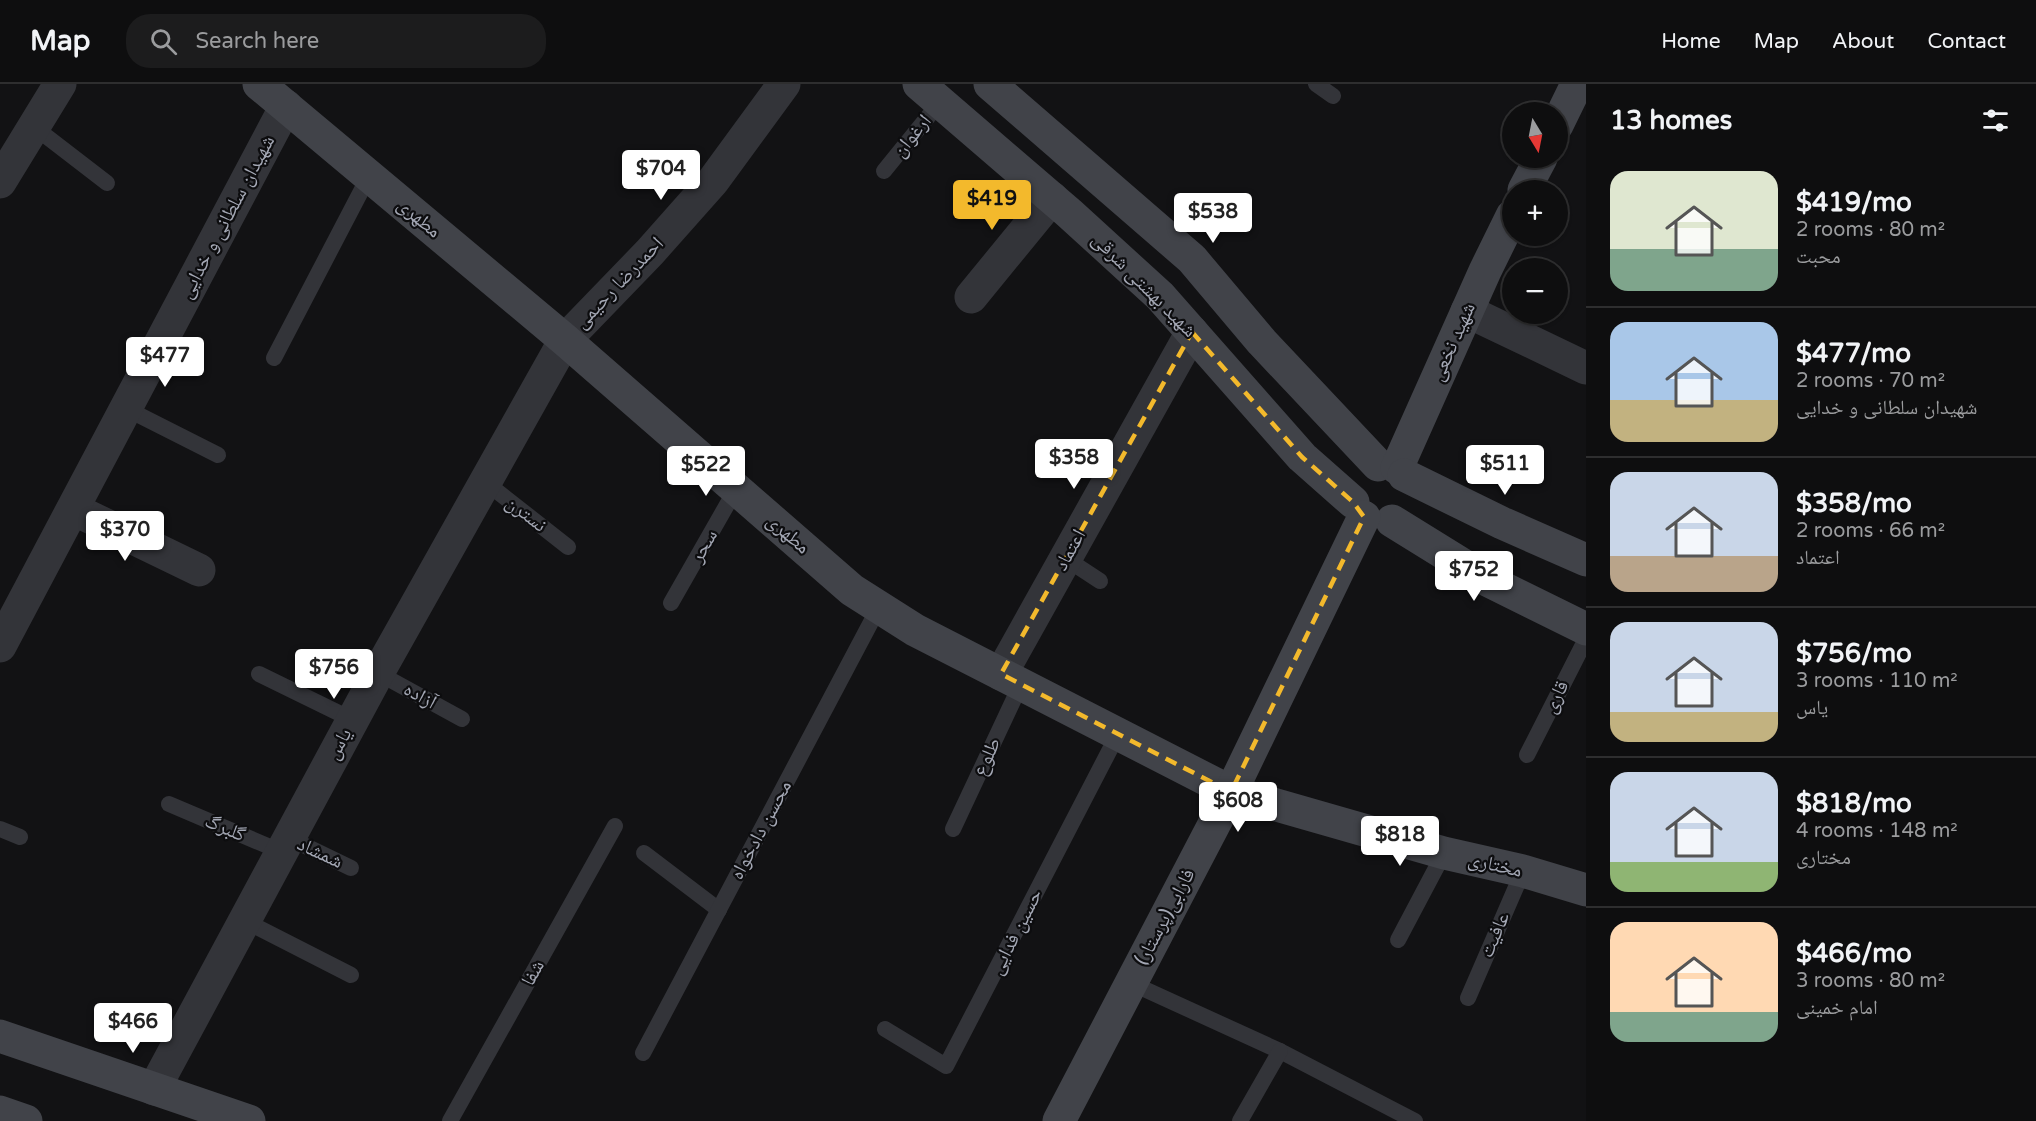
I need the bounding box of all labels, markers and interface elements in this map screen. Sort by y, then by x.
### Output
search box [126,14,546,68]
text: Map [30,24,90,58]
icon: search [147,25,180,58]
text: Search here [195,28,319,54]
text: Home [1661,29,1721,54]
text: Map [1754,29,1799,54]
text: About [1832,29,1894,54]
text: Contact [1927,29,2006,54]
north arrow [1502,102,1568,168]
map controls [1502,102,1568,324]
icon: filters [1979,104,2012,137]
text: 13 homes [1610,105,1732,136]
street label: ارغوان [887,110,937,162]
street label: شهیدان سلطانی و خدایی [174,131,280,303]
pin: $704 [625,150,697,201]
text: $704 [636,157,686,181]
pin: $419 [956,180,1028,231]
button: + [1502,180,1568,246]
text: $419 [967,187,1017,211]
text: $419/mo [1796,187,1912,218]
street label: مطهری [392,193,446,243]
pin: $538 [1177,193,1249,244]
icon: home [1658,195,1730,267]
text: $538 [1188,200,1238,224]
text: 2 rooms · 80 m² [1796,218,1945,242]
street label: شهید بهشتی شرقی [1087,228,1201,342]
street label: احمدرضا رحیمی [569,232,669,334]
text: محبت [1796,245,1841,269]
button: − [1502,258,1568,324]
street label: شهید نخعی [1425,299,1481,385]
pin: $477 [129,337,201,388]
text: $477/mo [1796,338,1911,369]
text: $477 [140,344,190,368]
icon: home [1658,346,1730,418]
text: 2 rooms · 70 m² [1796,369,1945,393]
text: شهیدان سلطانی و خدایی [1796,396,1977,420]
pin: $358 [1038,439,1110,490]
pin: $511 [1469,445,1541,496]
pin: $522 [670,446,742,497]
text: $358 [1049,446,1099,470]
text: $511 [1480,452,1530,476]
text: $522 [681,453,731,477]
text: $358/mo [1796,488,1912,519]
street label: نسترن [501,490,551,538]
icon: home [1658,496,1730,568]
street label: مطهری [761,509,815,559]
pin: $370 [89,511,161,562]
text: $370 [100,518,150,542]
text: 2 rooms · 66 m² [1796,519,1945,543]
street label: سحر [684,525,723,568]
street label: اعتماد [1049,525,1091,575]
text: اعتماد [1796,546,1840,570]
pin: $752 [1438,551,1510,602]
text: $752 [1449,558,1499,582]
text: $756/mo [1796,638,1912,669]
icon: home [1658,646,1730,718]
pin: $756 [298,649,370,700]
text: $756 [309,656,359,680]
text: 3 rooms · 110 m² [1796,669,1958,693]
street label: آزاده [399,677,441,715]
street label: قاری [1538,677,1574,717]
text: یاس [1796,696,1828,720]
street label: یاس [321,724,357,764]
street label: طلوع [968,734,1006,780]
street label: محسن دادخواه [725,776,797,884]
pin: $608 [1202,782,1274,833]
text: $818/mo [1796,788,1912,819]
text: $608 [1213,789,1263,813]
icon: home [1658,796,1730,868]
street label: گلبرگ [201,809,249,847]
pin: $818 [1364,816,1436,867]
text: 4 rooms · 148 m² [1796,819,1958,843]
text: $818 [1375,823,1425,847]
street label: شمشاد [293,832,347,874]
text: مختاری [1796,846,1851,870]
street label: مختاری [1466,847,1524,883]
street label: (پرستار)فارابی [1130,865,1200,969]
street label: حسین فدایی [984,885,1048,979]
street label: عافیت [1475,909,1515,961]
text: $466/mo [1796,938,1912,969]
icon: home [1658,946,1730,1018]
street label: شفا [516,956,550,990]
text: 3 rooms · 80 m² [1796,969,1945,993]
text: امام خمینی [1796,996,1878,1020]
pin: $466 [97,1003,169,1054]
text: $466 [108,1010,158,1034]

